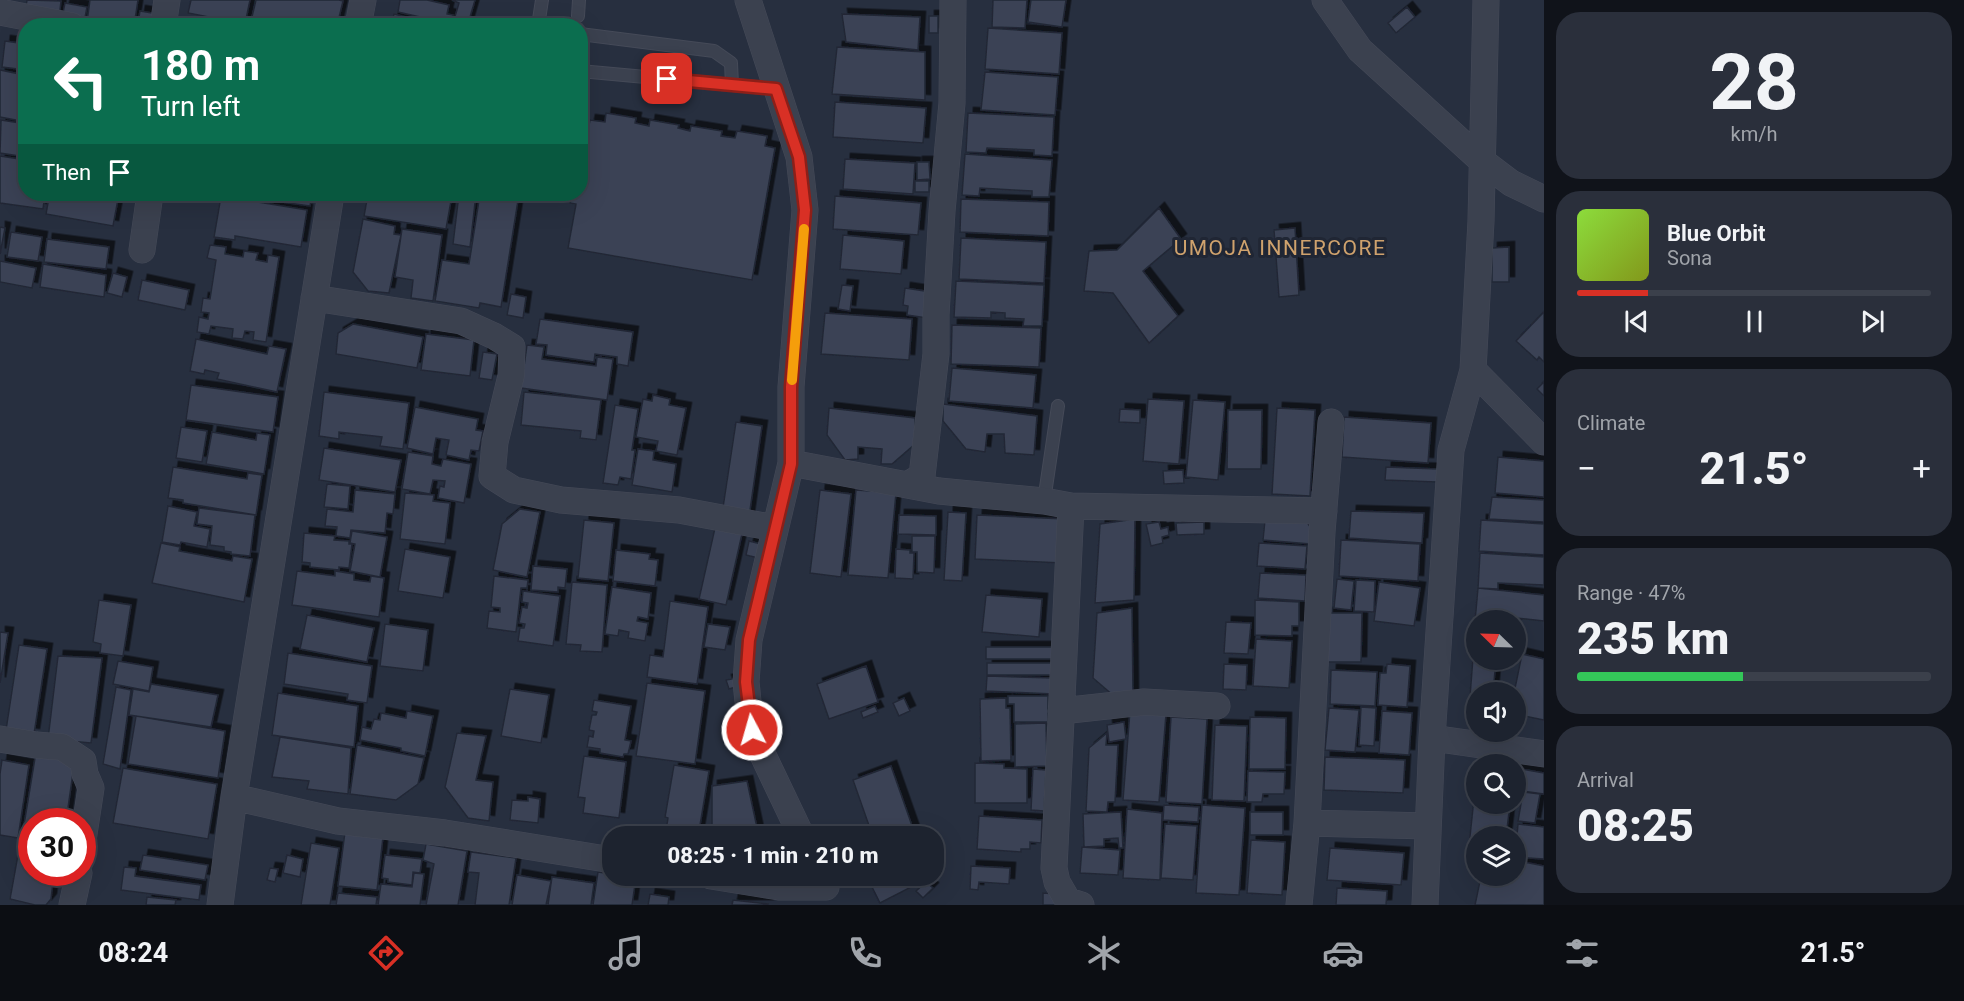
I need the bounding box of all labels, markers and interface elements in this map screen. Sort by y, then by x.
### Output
text: 28 [1709,37,1799,128]
text: 180 m [141,41,260,90]
icon: left [42,42,120,120]
pin [641,53,692,104]
icon: arrive [650,62,683,95]
text: Turn left [141,91,241,123]
text: km/h [1731,122,1777,146]
icon: arrive [103,156,136,189]
text: Then [42,160,91,185]
text: Blue Orbit [1667,221,1765,246]
district label: UMOJA INNERCORE [1174,236,1386,260]
text: Sona [1667,246,1712,270]
icon: previous [1620,305,1653,338]
icon: pause [1738,305,1771,338]
icon: next [1856,305,1889,338]
text: Climate [1577,411,1645,435]
text: 21.5° [1700,442,1809,495]
text: − [1577,449,1596,488]
text: + [1912,449,1931,488]
text: Range · 47% [1577,581,1685,605]
north arrow [1466,610,1526,670]
map controls [1466,610,1526,886]
text: 235 km [1577,612,1729,665]
button: sound [1466,682,1526,742]
position arrow [720,698,784,762]
button: search [1466,754,1526,814]
text: Arrival [1577,768,1634,792]
text: 08:25 [1577,799,1694,852]
speed limit sign: 30 [18,808,96,886]
button: layers [1466,826,1526,886]
text: 08:25 · 1 min · 210 m [668,843,878,868]
icon: directions [365,932,407,974]
icon: music [605,932,647,974]
icon: phone [844,932,886,974]
icon: climate [1083,932,1125,974]
icon: car [1322,932,1364,974]
icon: filters [1561,932,1603,974]
text: 08:24 [99,937,168,969]
text: 21.5° [1800,937,1865,969]

